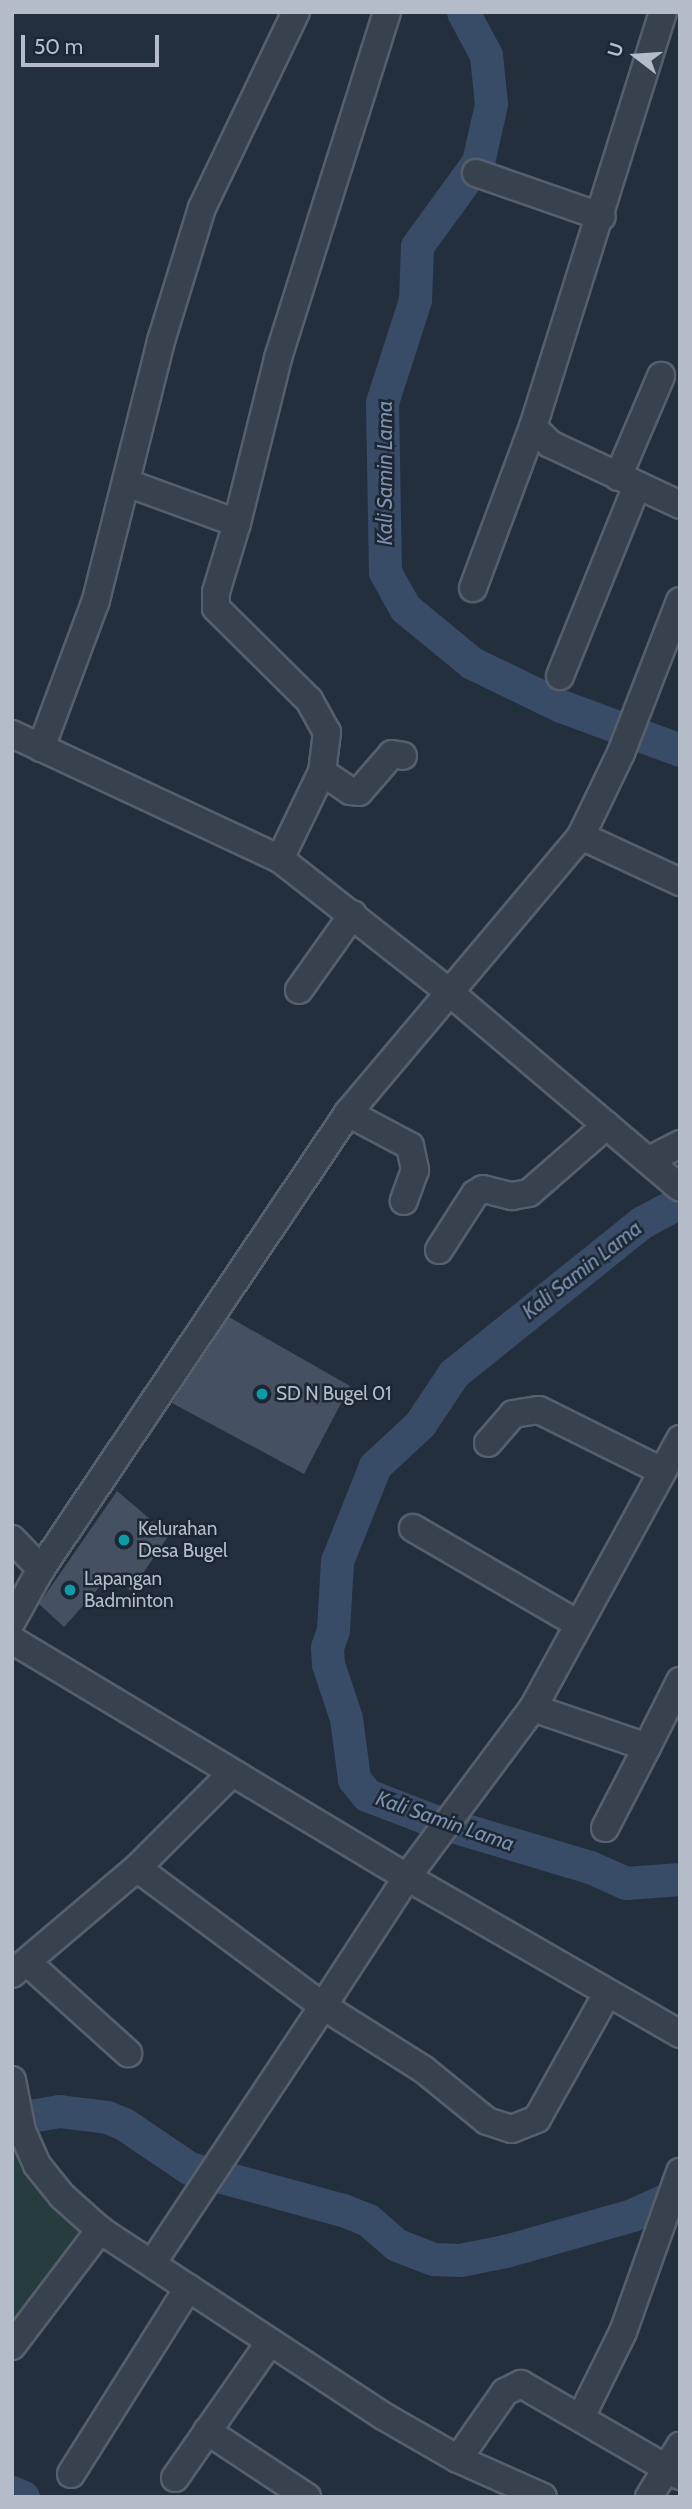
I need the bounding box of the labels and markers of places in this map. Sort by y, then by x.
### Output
place label: SD N Bugel 01 [276,1383,391,1405]
marker: SD N Bugel 01 [254,1386,270,1402]
place label: Kelurahan Desa Bugel [138,1518,228,1562]
marker: Kelurahan Desa Bugel [116,1532,132,1548]
place label: Lapangan Badminton [84,1568,174,1612]
marker: Lapangan Badminton [62,1582,78,1598]

